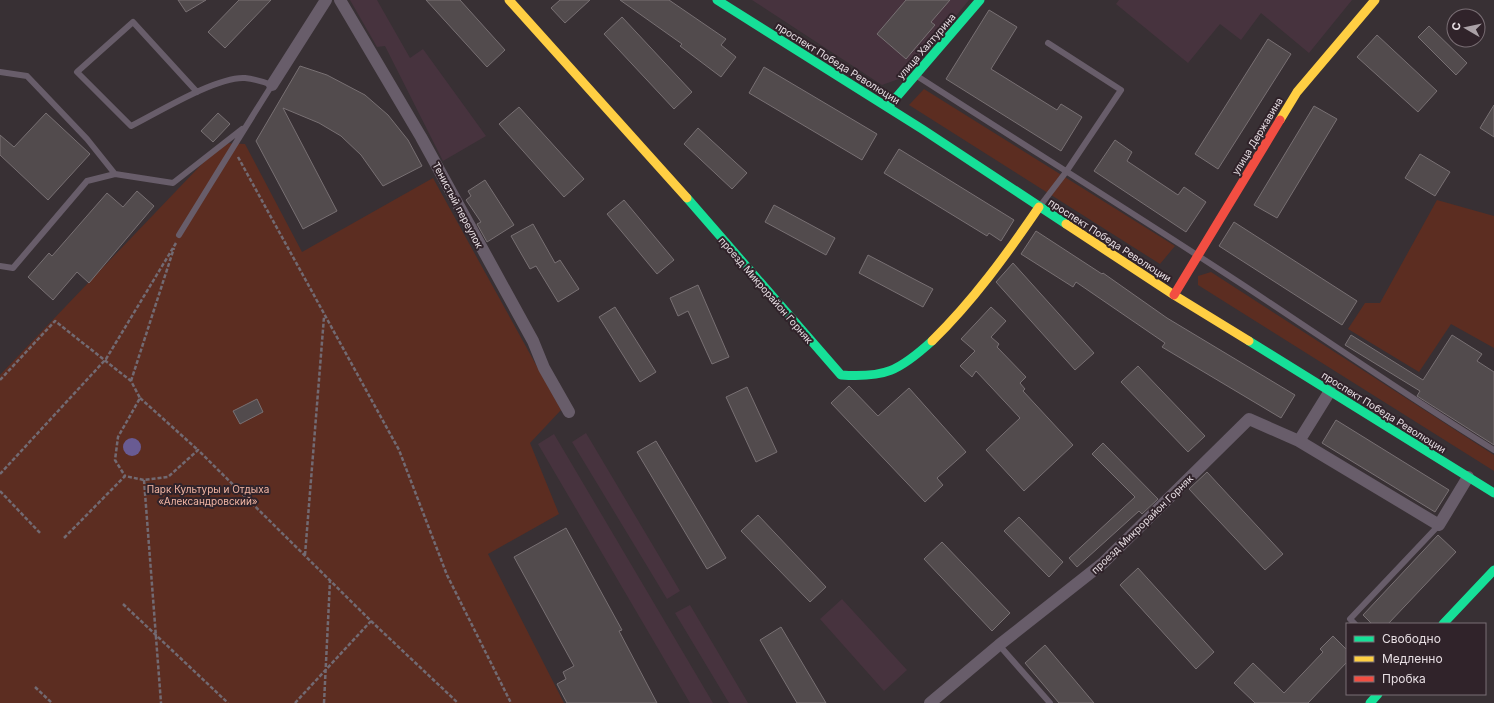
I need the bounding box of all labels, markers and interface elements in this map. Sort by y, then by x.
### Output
north arrow [1446,8,1486,48]
street label: улица Халтурина [894,11,958,81]
street label: проспект Победа Революции [774,20,902,106]
text: С [1449,21,1464,32]
street label: улица Державина [1229,95,1285,177]
street label: Тенистый переулок [430,160,486,251]
street label: проспект Победа Революции [1046,196,1174,284]
street label: проезд Микрорайон Горняк [717,234,816,346]
street label: проспект Победа Революции [1320,369,1448,455]
street label: проезд Микрорайон Горняк [1089,472,1196,576]
park label: Парк Культуры и Отдыха «Александровский» [147,483,269,507]
legend [1346,623,1486,695]
text: Свободно [1382,631,1441,646]
text: Медленно [1382,651,1443,666]
text: Пробка [1382,671,1426,686]

